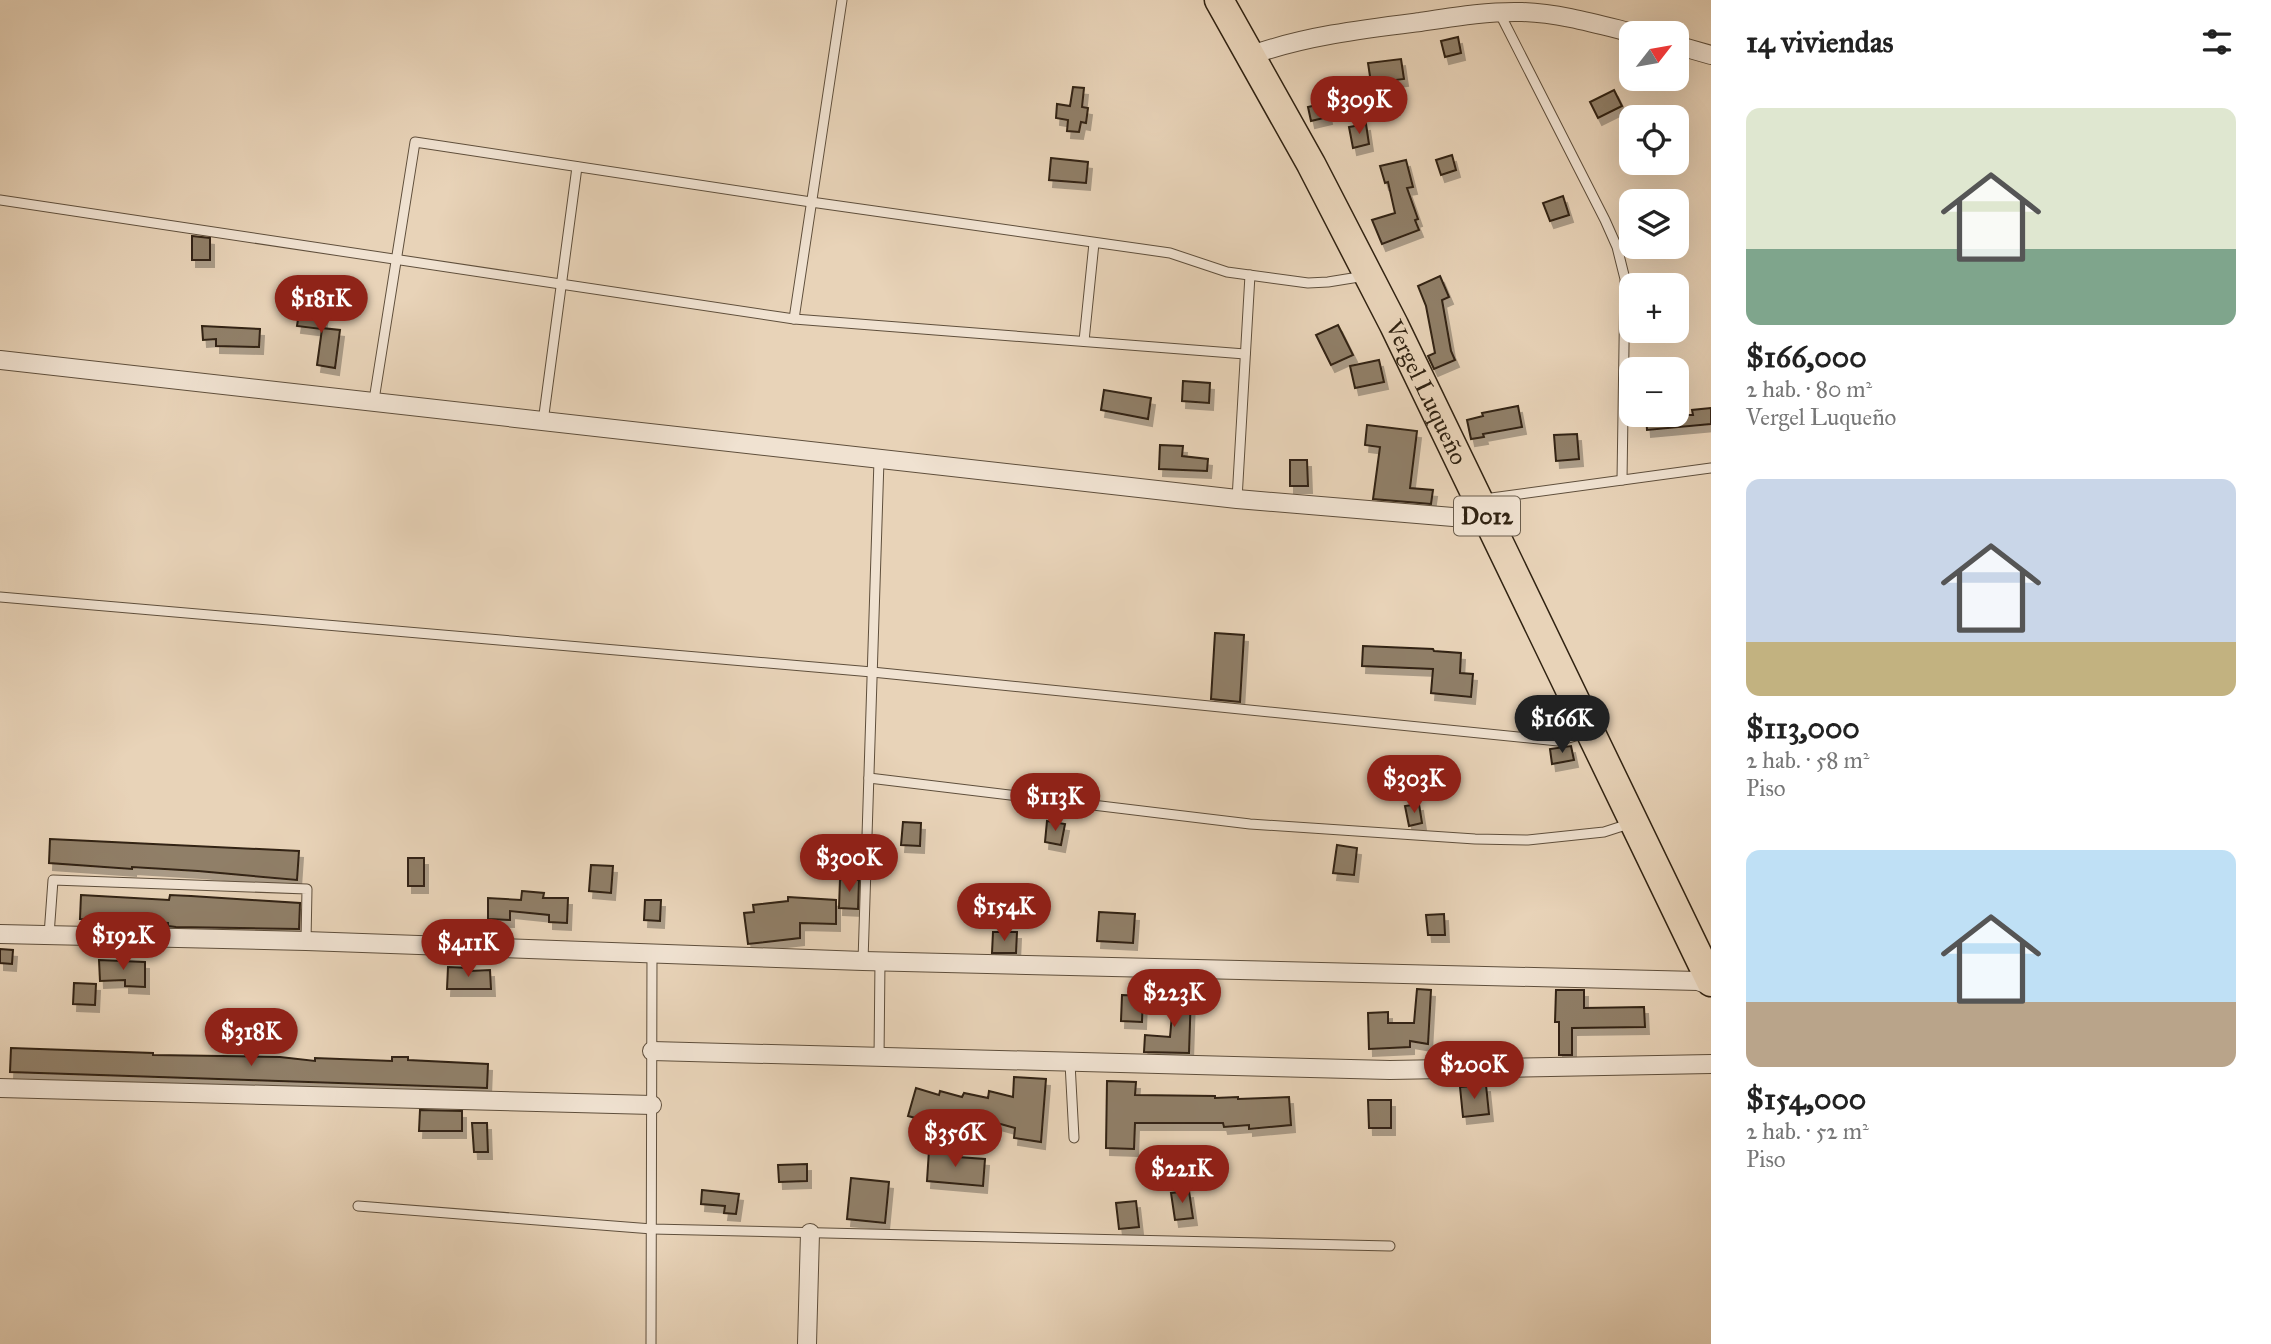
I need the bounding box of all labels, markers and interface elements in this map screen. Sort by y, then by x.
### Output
north arrow [1619,21,1689,91]
map controls [1619,21,1689,427]
icon: filters [2198,23,2236,61]
text: 14 viviendas [1746,24,1894,60]
pin: $309K [1310,76,1408,136]
text: $309K [1326,85,1392,113]
button: locate [1619,105,1689,175]
icon: home [1928,154,2054,280]
button: layers [1619,189,1689,259]
button: + [1619,273,1689,343]
pin: $181K [272,276,370,335]
text: $181K [291,284,351,312]
street label: Vergel Luqueño [1378,314,1474,470]
text: $166,000 [1746,339,1867,375]
button: − [1619,357,1689,427]
text: 2 hab. · 80 m² [1746,375,1872,403]
text: Vergel Luqueño [1746,403,1896,431]
road number: D012 [1454,496,1520,536]
icon: home [1928,525,2054,651]
pin: $166K [1513,696,1611,755]
text: $166K [1531,704,1593,732]
text: $113,000 [1746,710,1860,746]
text: 2 hab. · 58 m² [1746,746,1870,774]
pin: $303K [1365,756,1463,815]
text: $303K [1383,764,1445,792]
pin: $113K [1006,774,1104,833]
text: Piso [1746,774,1786,802]
text: $113K [1026,782,1084,810]
pin: $300K [800,834,898,894]
text: $300K [816,843,882,871]
pin: $154K [955,884,1053,943]
text: $154K [973,892,1035,920]
icon: home [1928,896,2054,1022]
pin: $192K [74,912,172,972]
pin: $411K [419,920,517,979]
text: $192K [92,921,154,949]
text: $411K [437,928,499,956]
pin: $223K [1125,970,1223,1029]
text: $223K [1143,978,1205,1006]
pin: $318K [202,1009,300,1068]
text: $318K [221,1017,281,1045]
pin: $200K [1425,1042,1523,1101]
text: $200K [1440,1050,1508,1078]
text: $154,000 [1746,1081,1866,1117]
pin: $356K [906,1110,1004,1169]
text: 2 hab. · 52 m² [1746,1117,1869,1145]
text: $356K [924,1118,986,1146]
text: Piso [1746,1145,1786,1173]
pin: $221K [1133,1146,1231,1205]
text: $221K [1151,1154,1213,1182]

